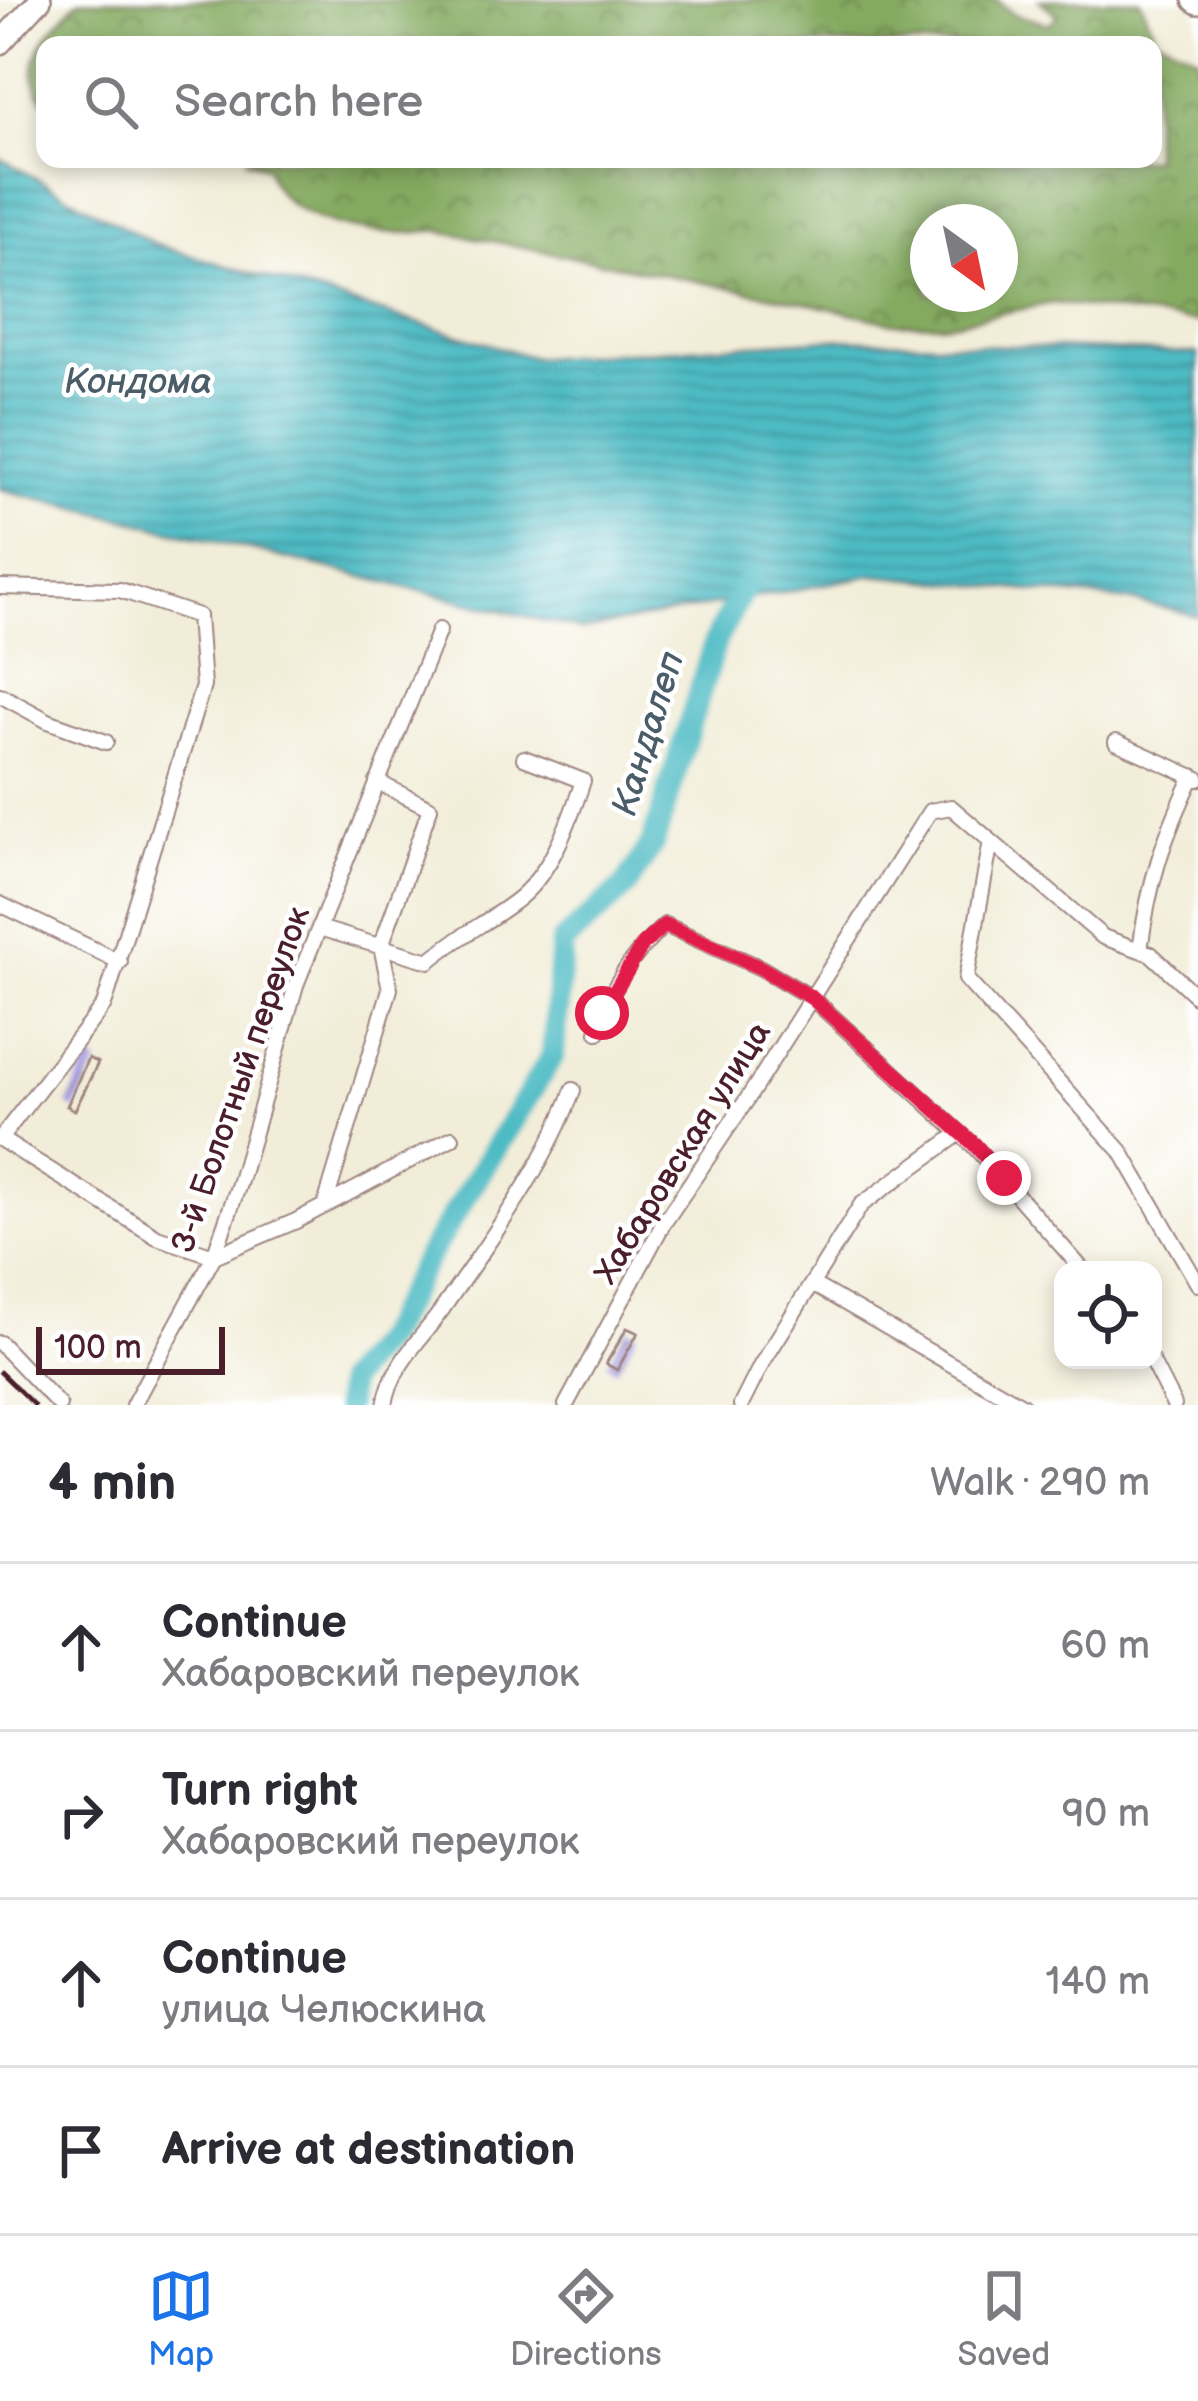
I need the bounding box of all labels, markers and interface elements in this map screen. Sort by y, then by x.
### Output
search box [36,36,1162,168]
icon: search [78,69,144,135]
text: Search here [174,75,423,130]
north arrow [910,204,1018,312]
water label: Кондома [64,361,212,404]
water label: Кандалеп [604,647,694,821]
street label: 3-й Болотный переулок [163,901,319,1259]
route start [575,986,629,1040]
street label: Хабаровская улица [586,1015,780,1291]
route end [977,1151,1031,1205]
map controls [1054,1261,1162,1369]
button: locate [1054,1261,1162,1369]
scale bar [36,1321,225,1374]
text: 100 m [54,1328,142,1368]
text: 4 min [48,1453,176,1514]
text: Walk · 290 m [930,1460,1150,1507]
text: Continue [162,1596,347,1651]
icon: ahead [48,1614,114,1680]
text: 60 m [1060,1623,1150,1670]
text: Хабаровский переулок [162,1651,580,1698]
text: Turn right [162,1764,358,1819]
icon: right [48,1782,114,1848]
text: 90 m [1062,1791,1150,1838]
text: Хабаровский переулок [162,1819,580,1866]
text: Continue [162,1932,347,1987]
icon: ahead [48,1950,114,2016]
text: 140 m [1045,1959,1150,2006]
text: улица Челюскина [162,1987,486,2034]
icon: arrive [48,2118,114,2184]
text: Arrive at destination [162,2123,575,2178]
tab: Map [148,2263,214,2375]
tab: Directions [510,2263,662,2375]
tab: Saved [957,2263,1050,2375]

